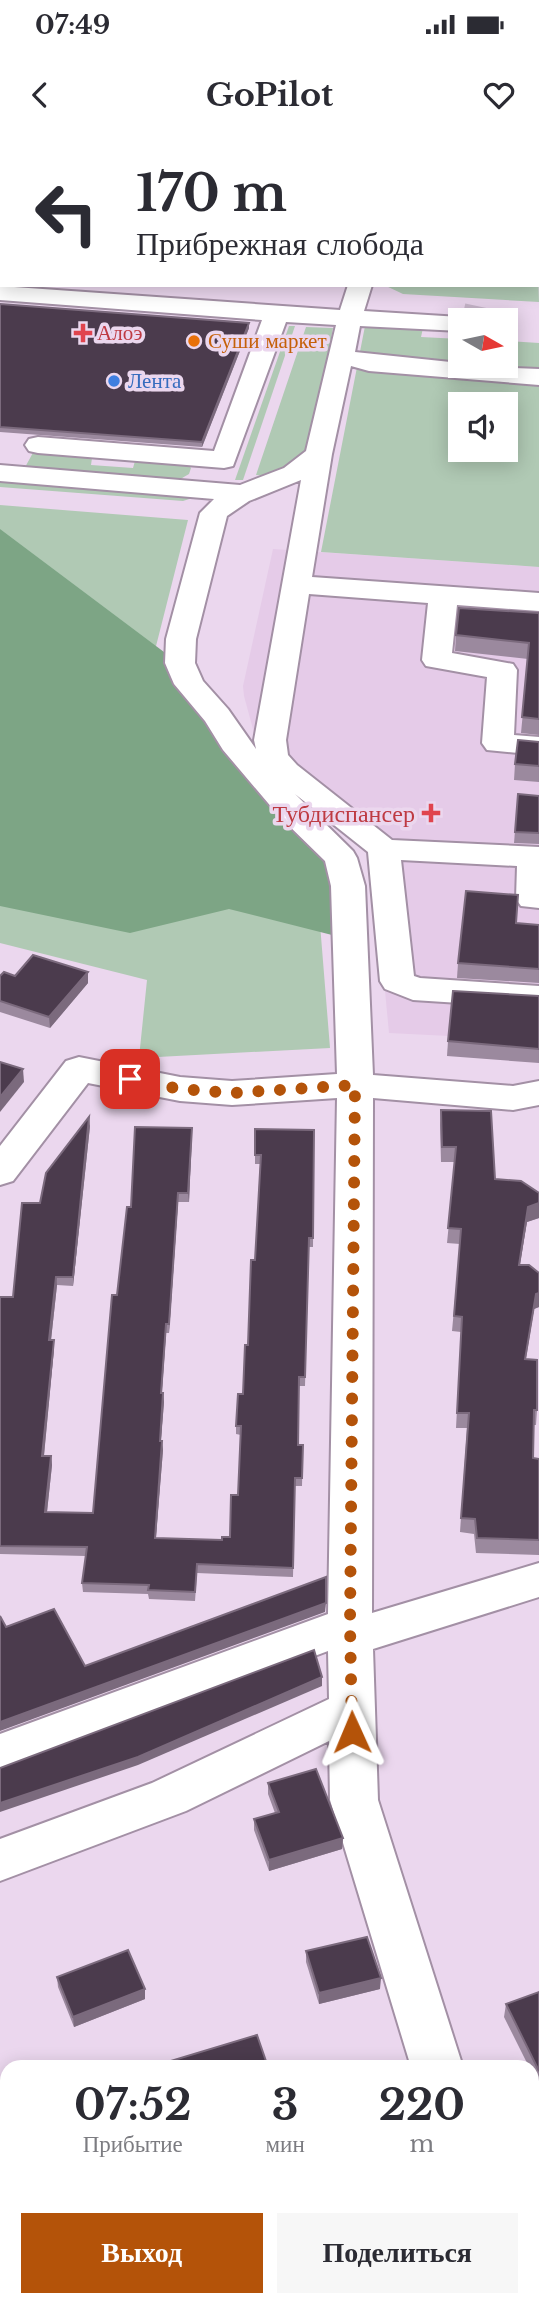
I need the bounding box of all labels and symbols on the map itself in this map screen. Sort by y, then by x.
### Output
north arrow [448,308,518,378]
place label: Алоэ [97,320,142,346]
marker: Алоэ [75,325,91,341]
place label: Суши маркет [208,328,327,354]
marker: Суши маркет [186,333,202,349]
place label: Лента [128,368,182,394]
marker: Лента [106,373,122,389]
place label: Тубдиспансер [273,799,415,828]
marker: Тубдиспансер [421,803,441,823]
pin [100,1049,160,1109]
position arrow [315,1695,389,1769]

